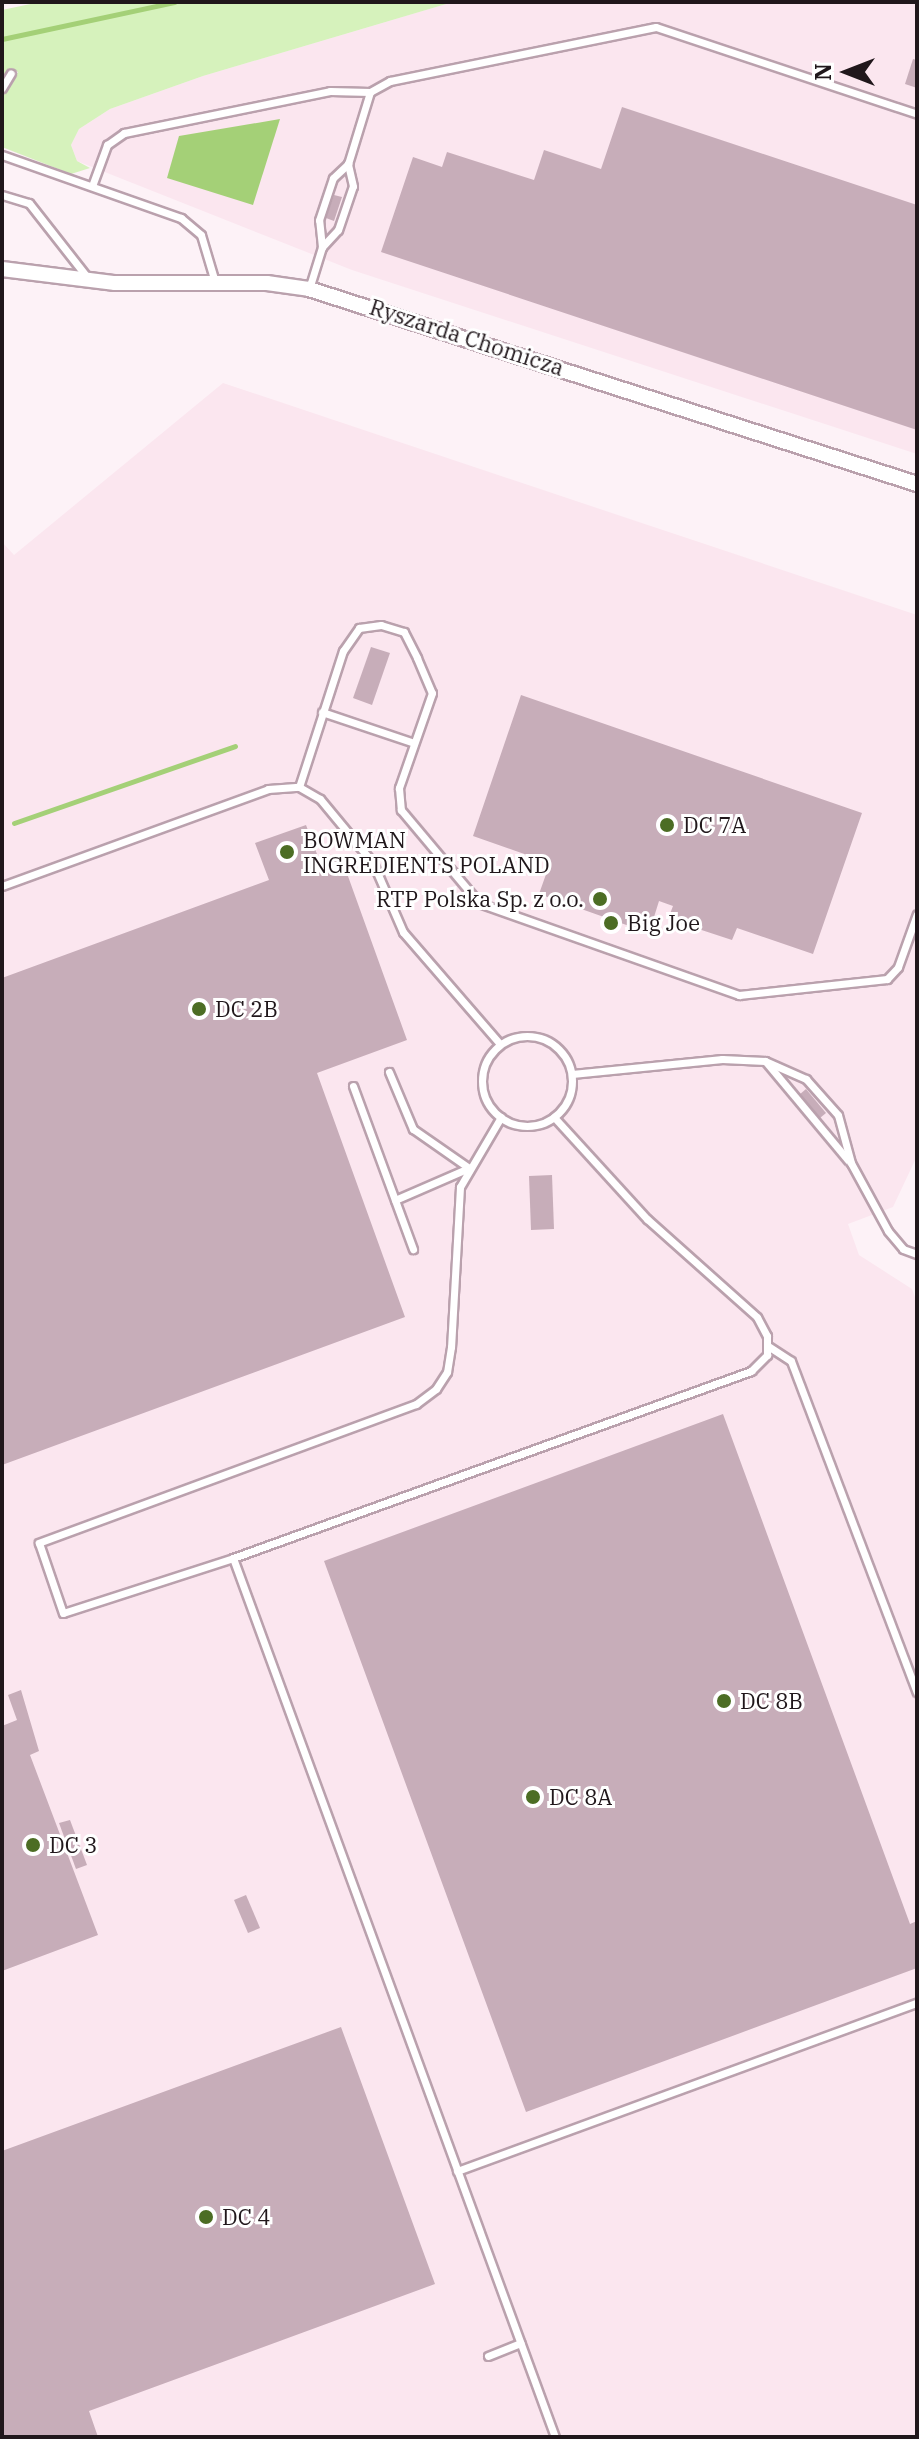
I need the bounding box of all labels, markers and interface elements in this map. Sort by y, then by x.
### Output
north arrow [807,32,887,112]
text: N [808,63,837,81]
street label: Ryszarda Chomicza [366,293,568,381]
place label: DC 7A [683,812,746,838]
marker: DC 7A [658,816,676,834]
place label: BOWMAN INGREDIENTS POLAND [303,826,550,878]
marker: BOWMAN INGREDIENTS POLAND [278,843,296,861]
place label: RTP Polska Sp. z o.o. [376,886,584,912]
marker: RTP Polska Sp. z o.o. [591,890,609,908]
place label: Big Joe [627,910,700,936]
marker: Big Joe [602,914,620,932]
place label: DC 2B [215,996,278,1022]
marker: DC 2B [190,1000,208,1018]
place label: DC 8B [740,1688,803,1714]
marker: DC 8B [715,1692,733,1710]
place label: DC 8A [549,1784,612,1810]
marker: DC 8A [524,1788,542,1806]
place label: DC 3 [49,1832,97,1858]
marker: DC 3 [24,1836,42,1854]
place label: DC 4 [222,2204,270,2230]
marker: DC 4 [197,2208,215,2226]

